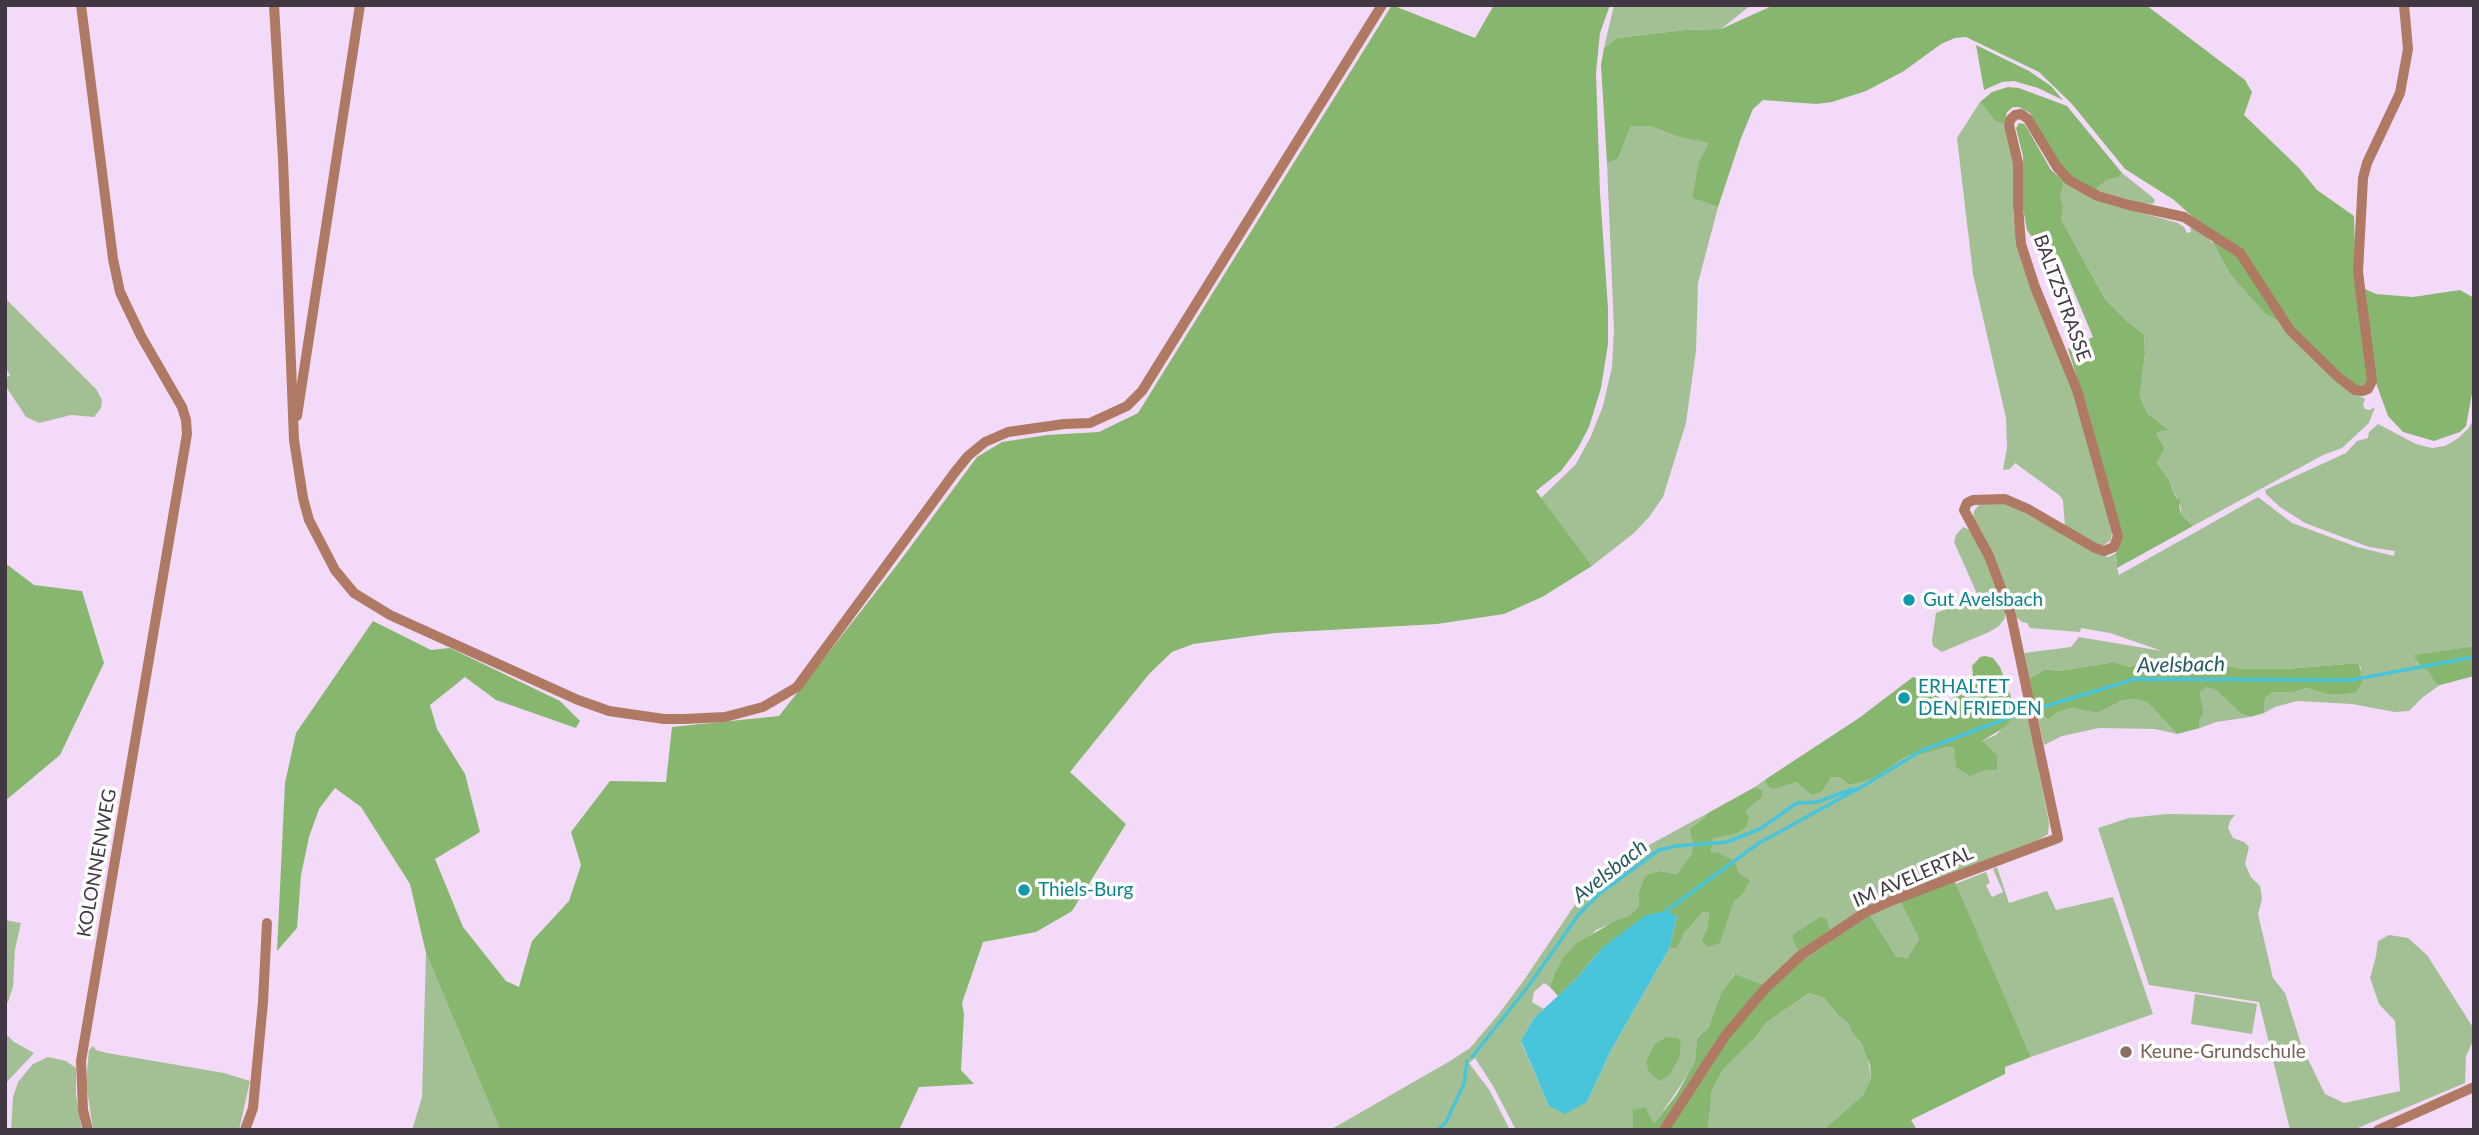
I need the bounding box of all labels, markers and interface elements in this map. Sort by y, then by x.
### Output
street label: BALTZSTRASSE [2028,231,2096,365]
place label: Gut Avelsbach [1923,589,2043,611]
marker: Gut Avelsbach [1901,592,1917,608]
water label: Avelsbach [2137,652,2225,678]
place label: ERHALTET DEN FRIEDEN [1918,676,2042,720]
marker: ERHALTET DEN FRIEDEN [1896,690,1912,706]
street label: KOLONNENWEG [73,787,121,939]
water label: Avelsbach [1568,834,1652,908]
street label: IM AVELERTAL [1850,841,1976,913]
place label: Thiels-Burg [1038,879,1133,901]
marker: Thiels-Burg [1016,882,1032,898]
place label: Keune-Grundschule [2140,1041,2306,1063]
marker: Keune-Grundschule [2118,1044,2134,1060]

